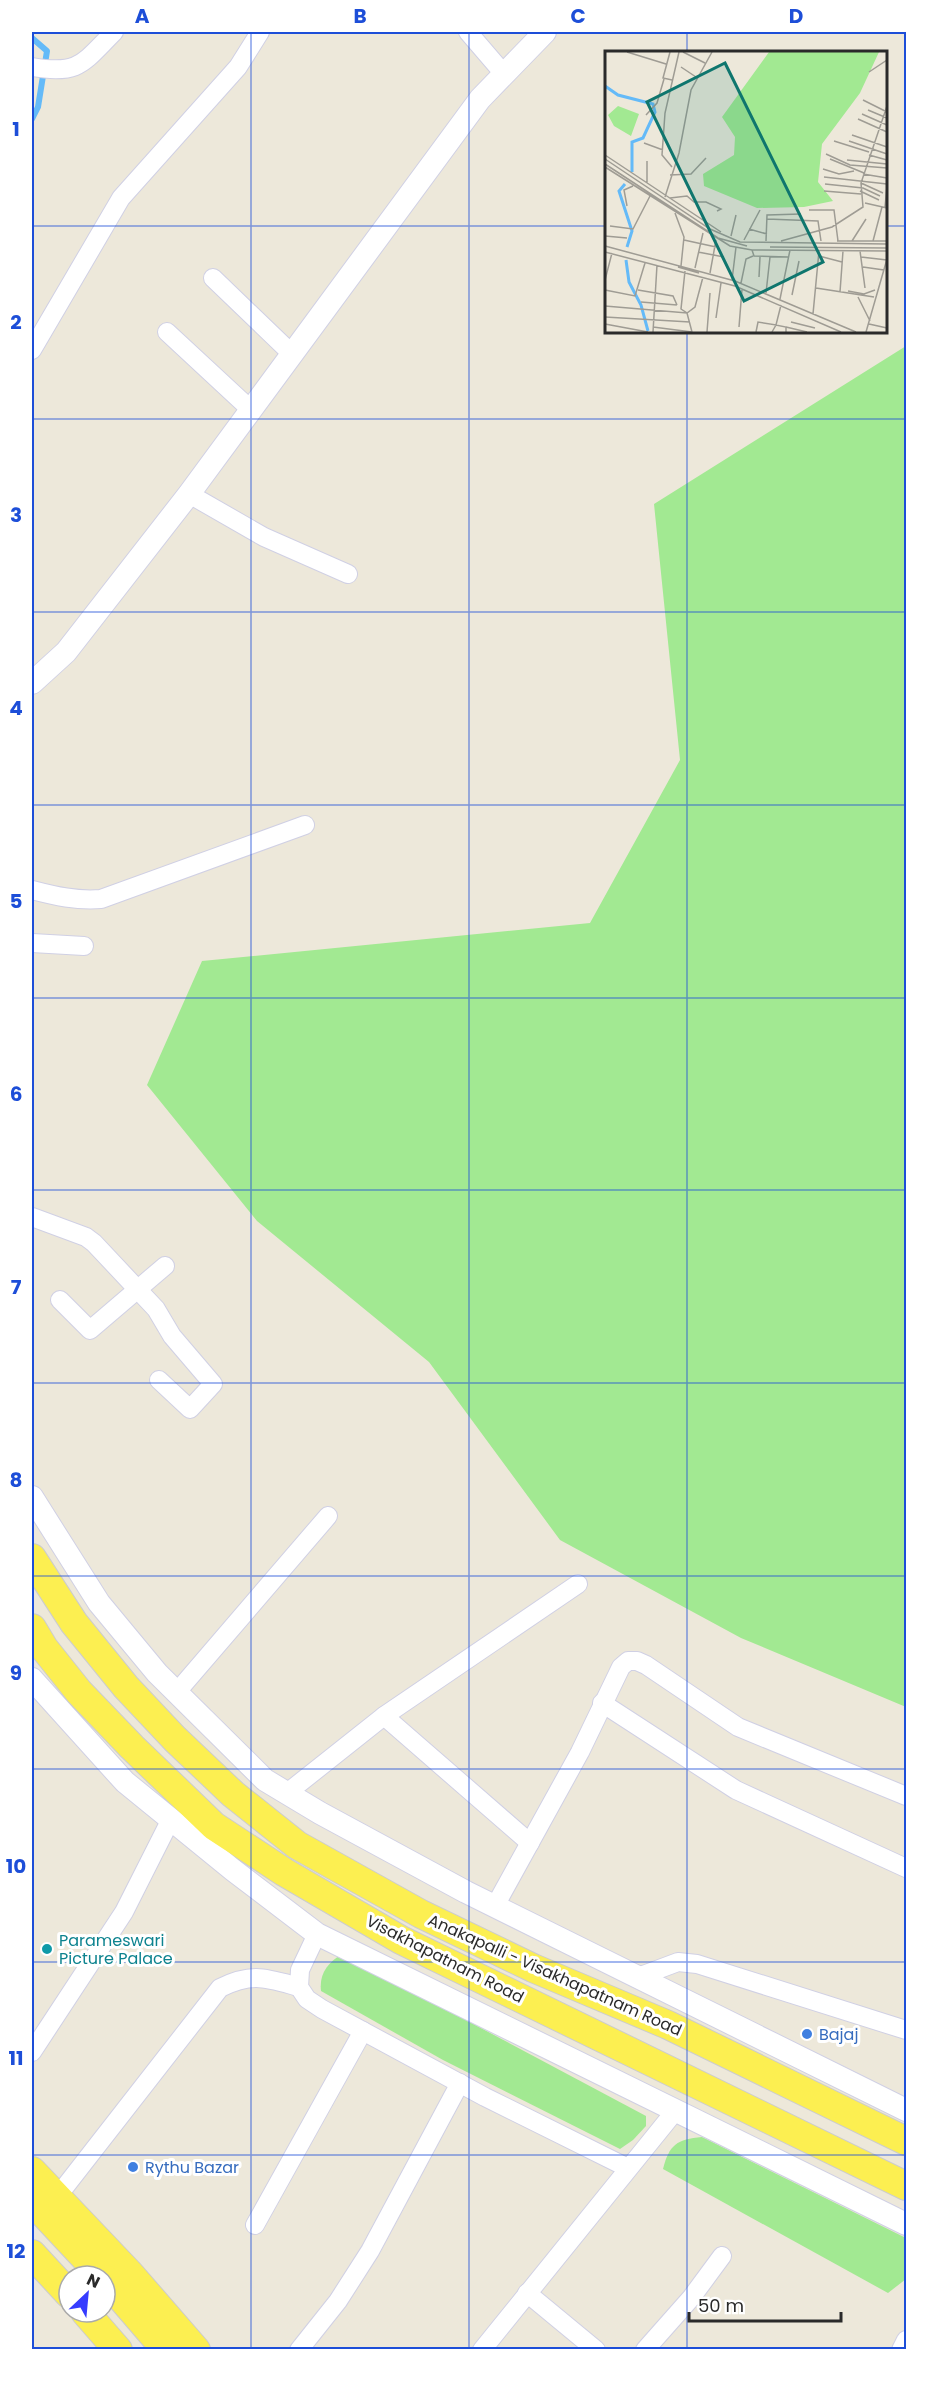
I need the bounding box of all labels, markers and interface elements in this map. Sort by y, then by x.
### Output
text: A [135,2,150,30]
text: B [353,2,367,30]
text: C [570,2,586,30]
text: D [789,2,803,30]
inset map [605,51,887,333]
text: 1 [12,115,20,143]
text: 2 [10,308,22,336]
text: 3 [10,501,22,529]
text: 4 [9,694,23,722]
text: 5 [10,887,23,915]
text: 6 [10,1080,22,1108]
text: 7 [11,1273,22,1301]
text: 8 [10,1466,22,1494]
text: 9 [10,1659,22,1687]
text: 10 [6,1852,26,1880]
street label: Anakapalli - Visakhapatnam Road [424,1908,686,2042]
street label: Visakhapatnam Road [362,1909,528,2009]
place label: Parameswari Picture Palace [59,1929,173,1970]
marker: Parameswari Picture Palace [40,1942,54,1956]
place label: Bajaj [819,2023,858,2046]
marker: Bajaj [800,2027,814,2041]
text: 11 [8,2044,24,2072]
place label: Rythu Bazar [145,2156,239,2179]
marker: Rythu Bazar [126,2160,140,2174]
text: 12 [7,2237,25,2265]
north arrow [57,2264,117,2324]
text: N [83,2268,104,2294]
scale bar [689,2285,840,2323]
text: 50 m [698,2293,744,2318]

